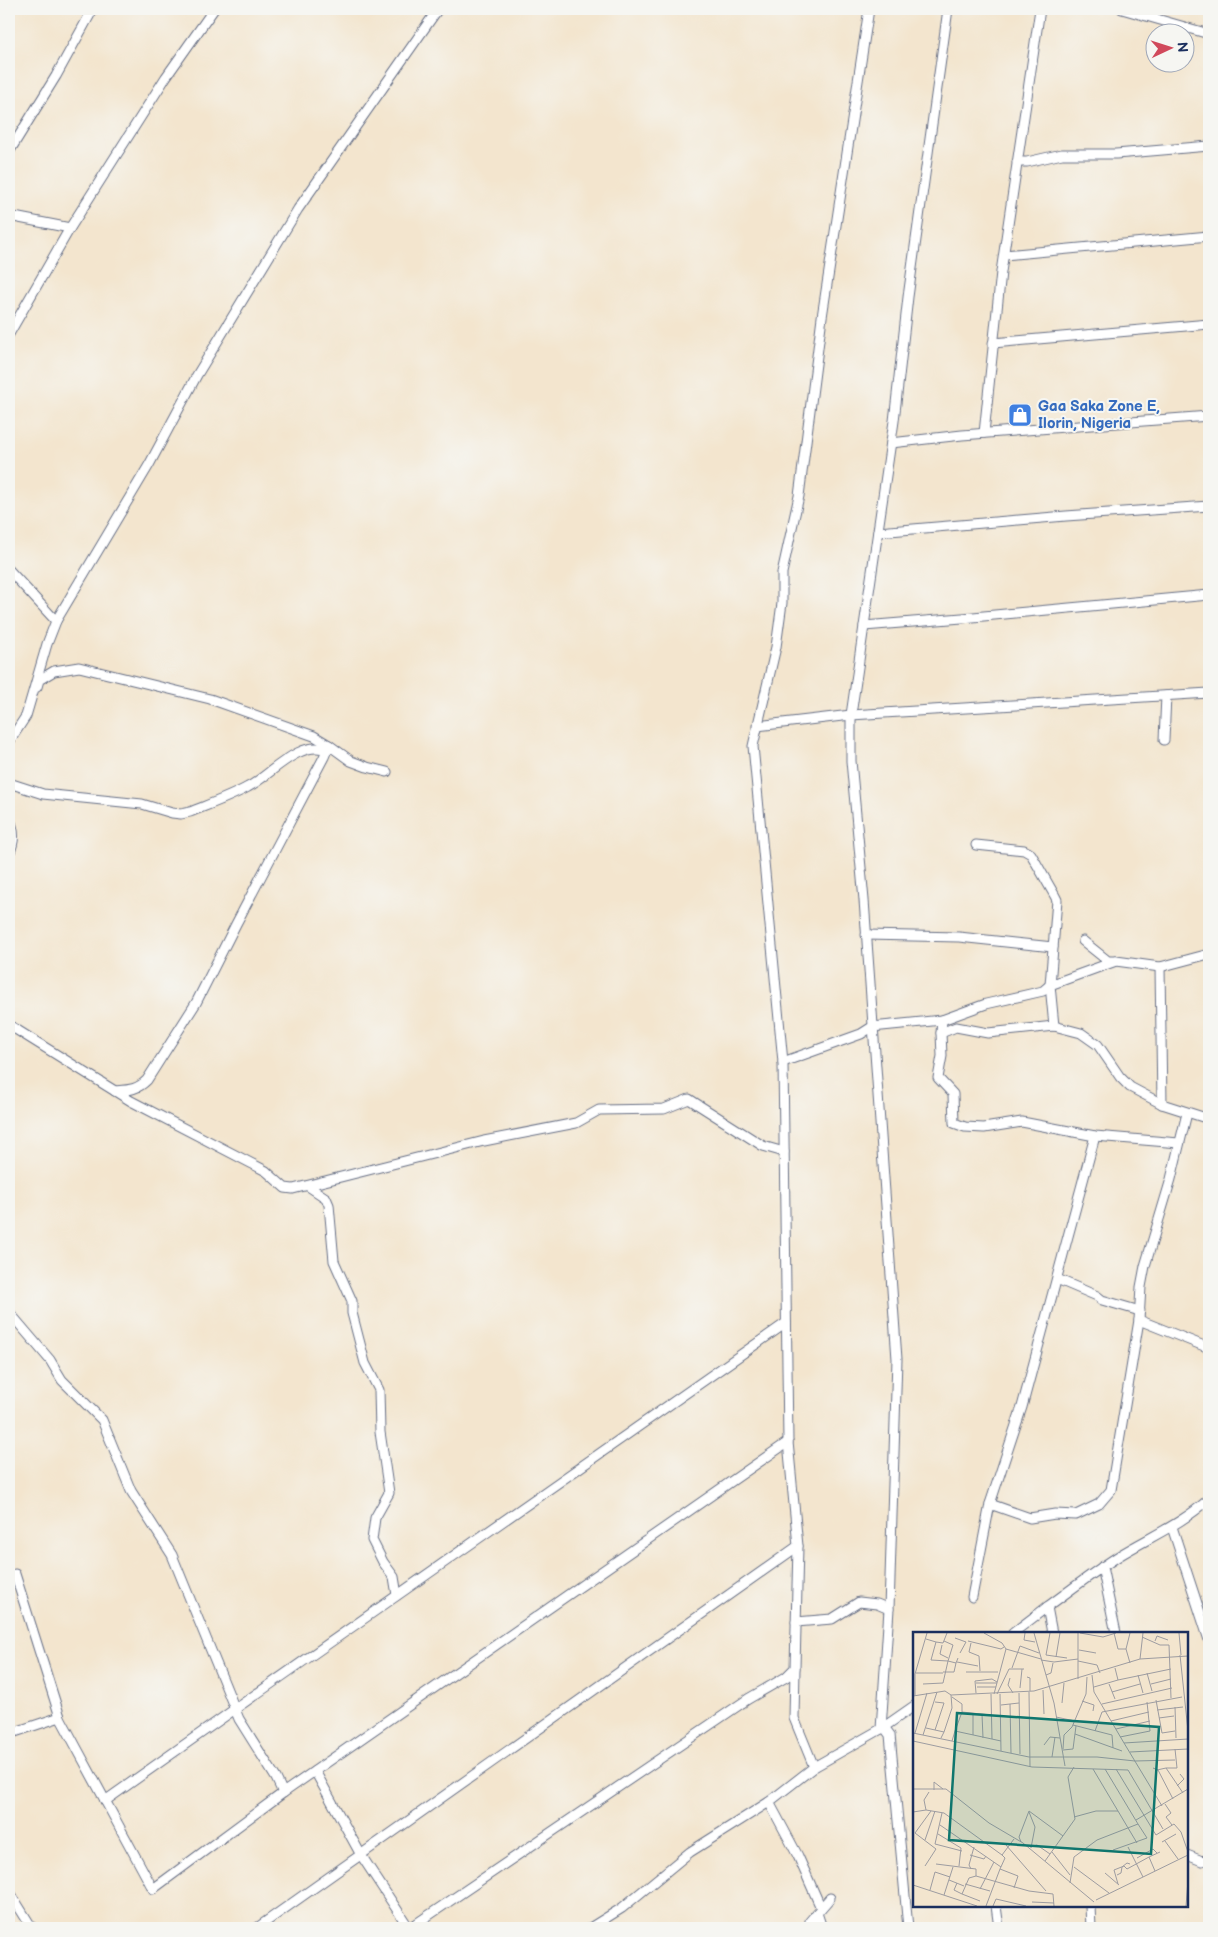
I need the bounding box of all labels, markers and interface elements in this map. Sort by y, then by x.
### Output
north arrow [1146,22,1196,72]
text: N [1174,41,1191,53]
place label: Gaa Saka Zone E, Ilorin, Nigeria [1038,397,1160,433]
shop icon: Gaa Saka Zone E, Ilorin, Nigeria [1007,402,1033,428]
inset map [913,1632,1188,1907]

